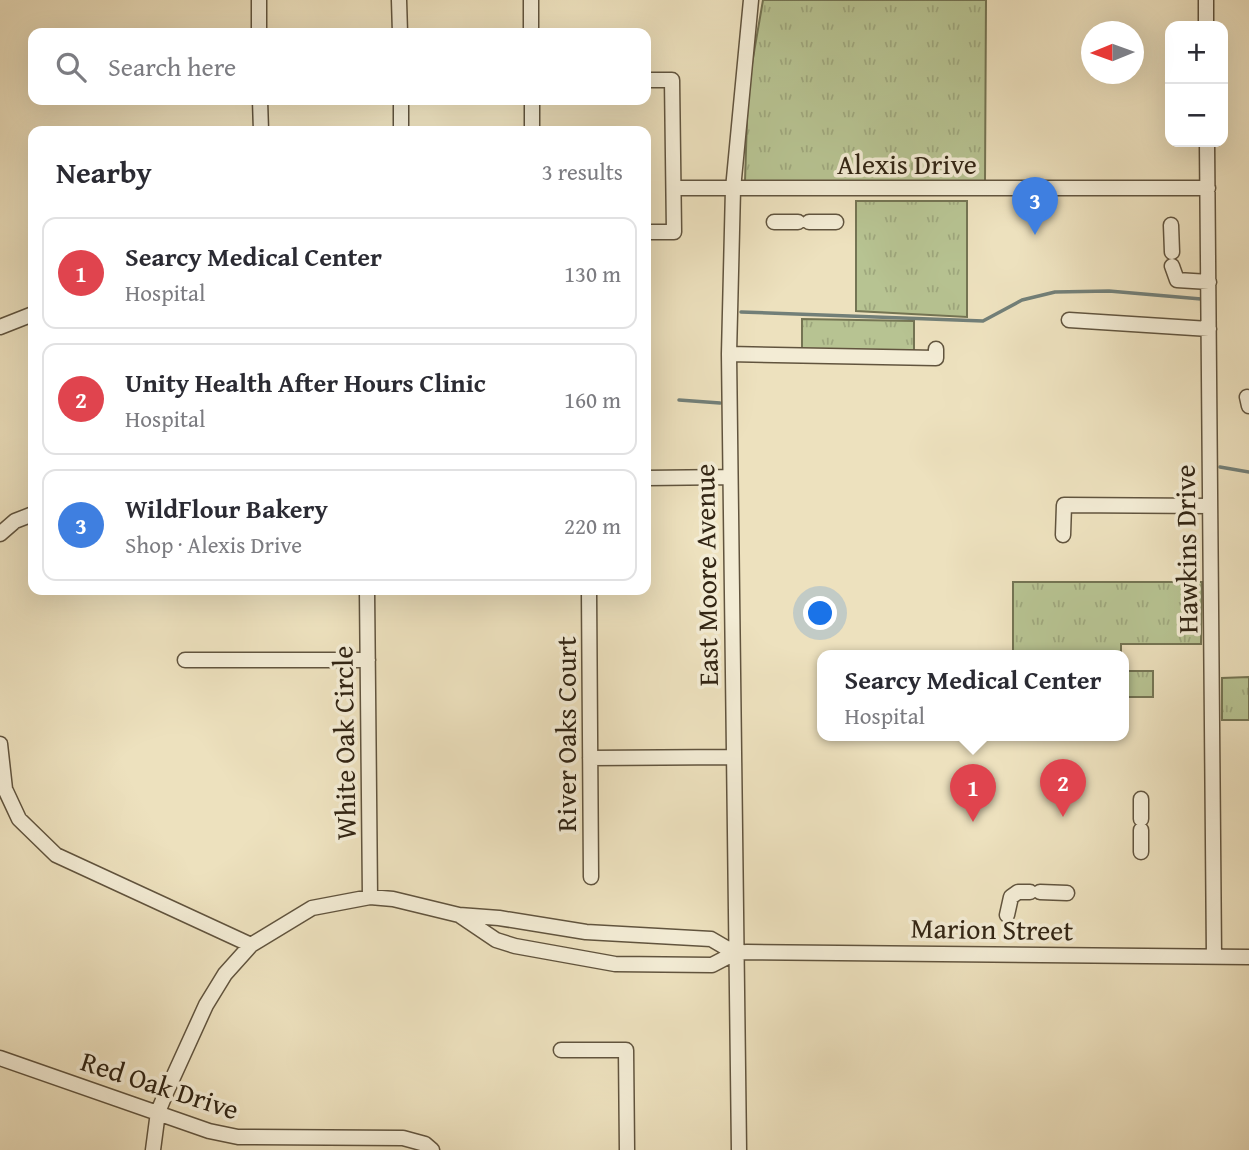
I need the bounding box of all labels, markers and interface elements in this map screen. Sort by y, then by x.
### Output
north arrow [1081,21,1144,84]
map controls [1165,21,1228,147]
button: + [1165,21,1228,84]
search box [28,28,651,105]
text: Search here [108,47,236,86]
icon: search [52,48,90,86]
button: − [1165,84,1228,147]
street label: Alexis Drive [837,143,977,184]
text: Nearby [56,150,152,194]
text: 3 results [542,155,623,188]
pin: 3 [1012,177,1058,235]
text: Searcy Medical Center [125,237,382,276]
text: 1 [75,257,87,290]
text: 130 m [564,257,621,290]
text: Hospital [125,276,205,309]
text: Unity Health After Hours Clinic [125,363,486,402]
text: 2 [75,383,87,416]
text: 160 m [564,383,621,416]
text: Hospital [125,402,205,435]
street label: East Moore Avenue [683,463,728,687]
street label: Hawkins Drive [1164,464,1207,634]
text: WildFlour Bakery [125,489,328,528]
text: 3 [75,509,87,542]
text: 220 m [564,509,621,542]
text: Shop · Alexis Drive [125,528,302,561]
your location [803,596,837,630]
street label: River Oaks Court [545,636,586,832]
street label: White Oak Circle [321,645,366,841]
popup [817,650,1129,741]
text: Searcy Medical Center [845,660,1101,699]
text: Hospital [845,699,925,732]
pin: 2 [1040,759,1086,817]
pin: 1 [950,764,996,822]
street label: Marion Street [910,907,1074,950]
street label: Red Oak Drive [76,1040,244,1129]

